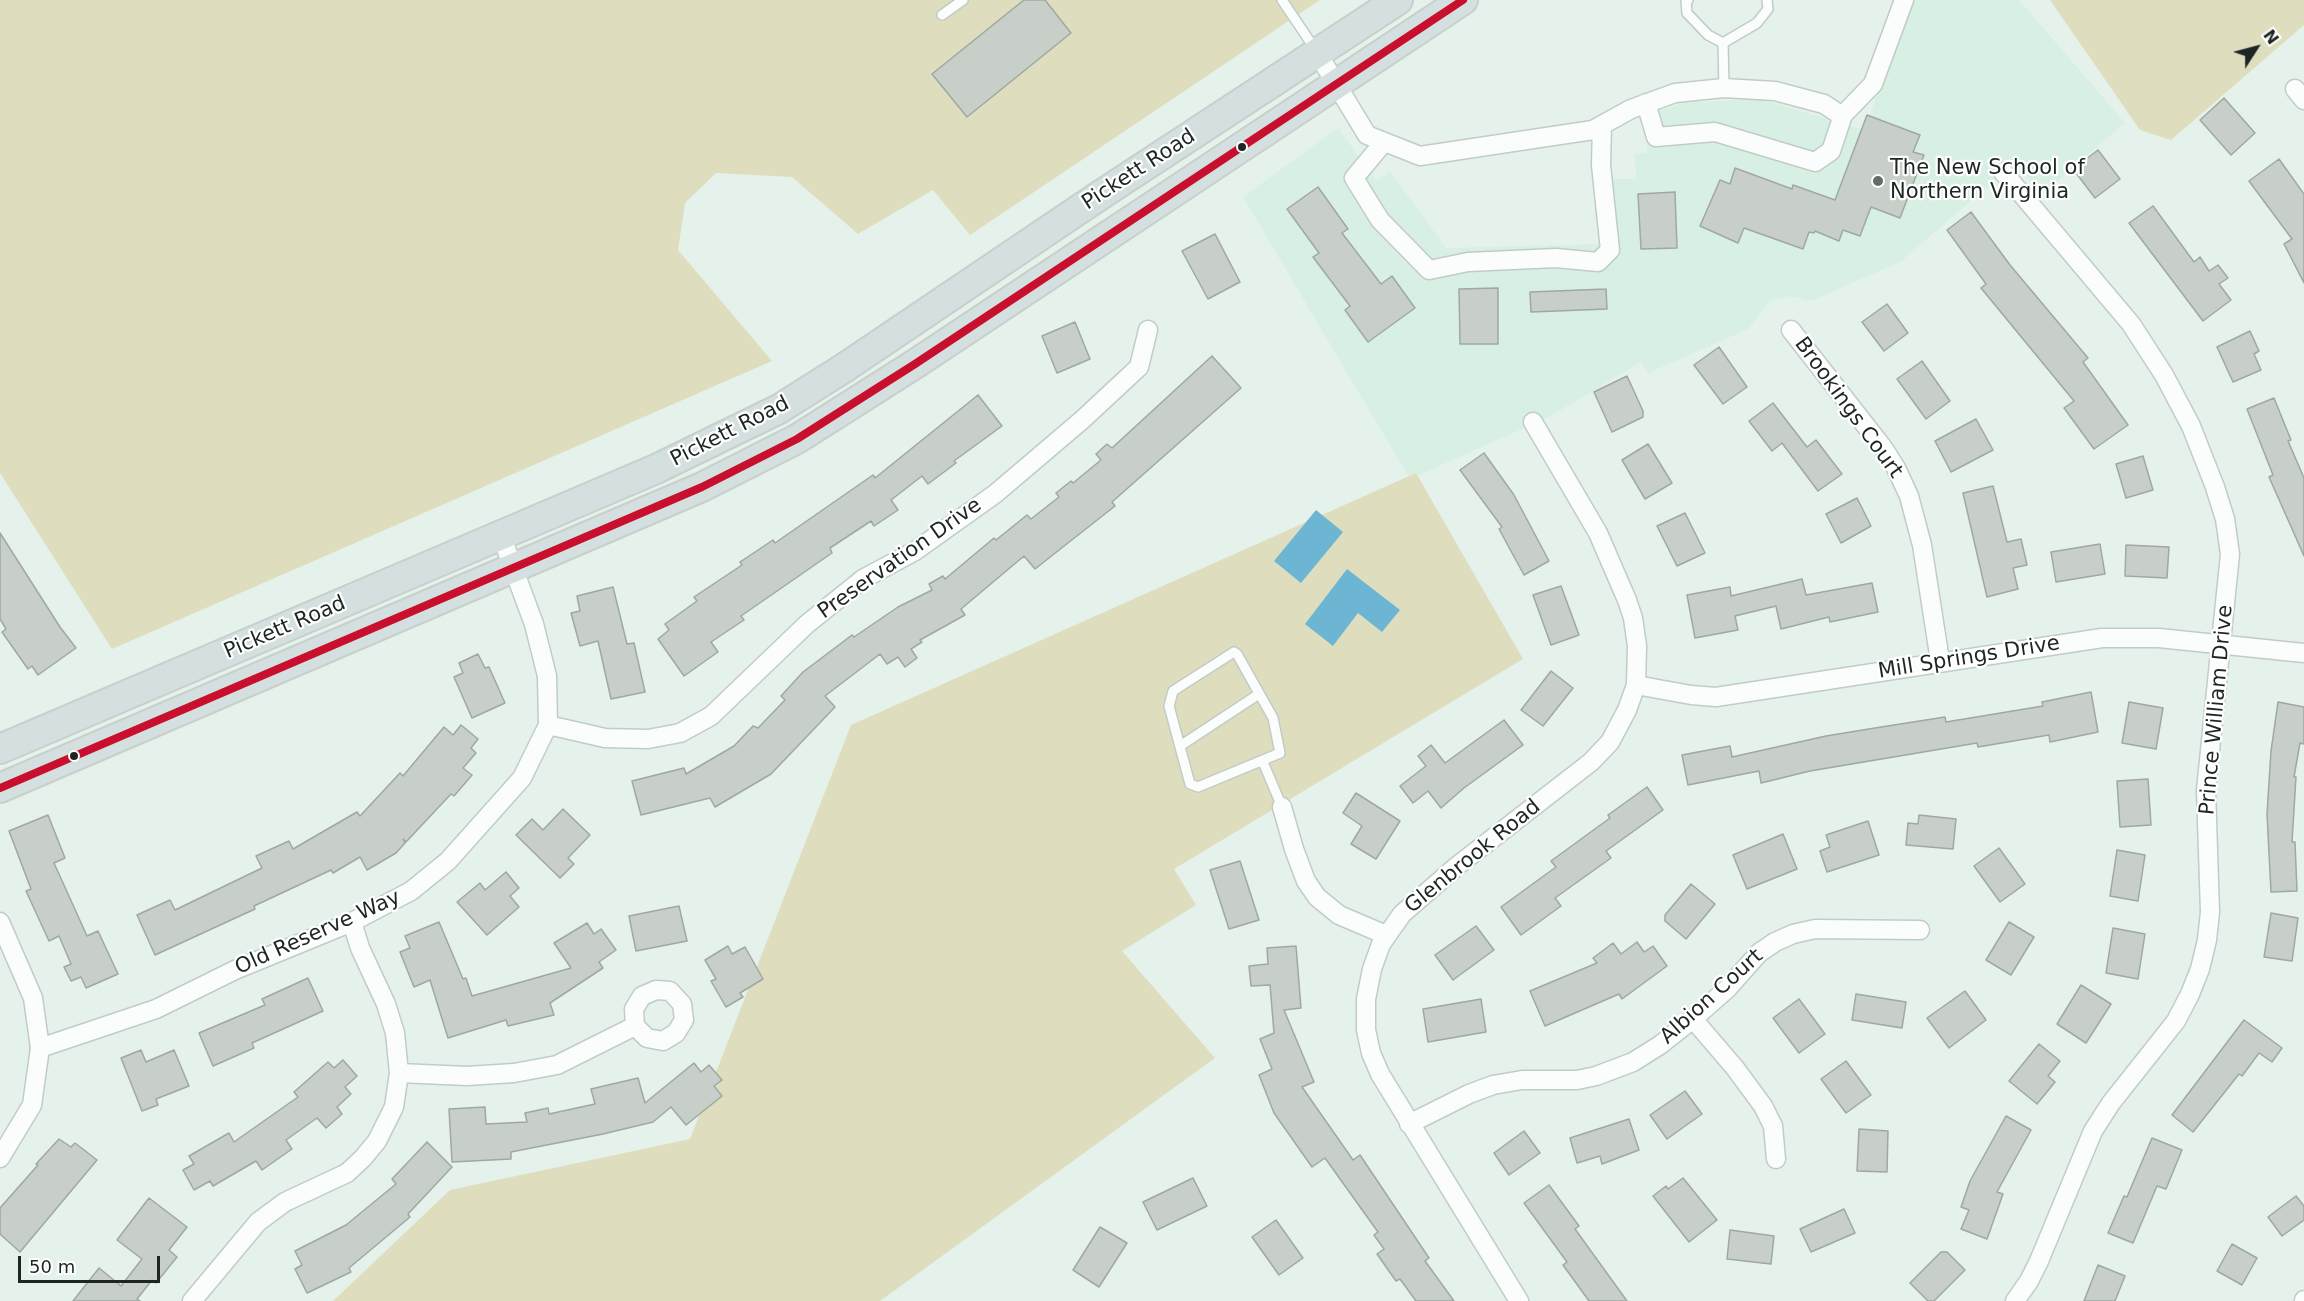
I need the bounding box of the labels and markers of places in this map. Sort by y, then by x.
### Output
unlabelled marker [1236,141,1248,153]
place label: The New School of Northern Virginia [1890,156,2085,206]
marker: The New School of Northern Virginia [1871,174,1885,188]
unlabelled marker [68,750,80,762]

